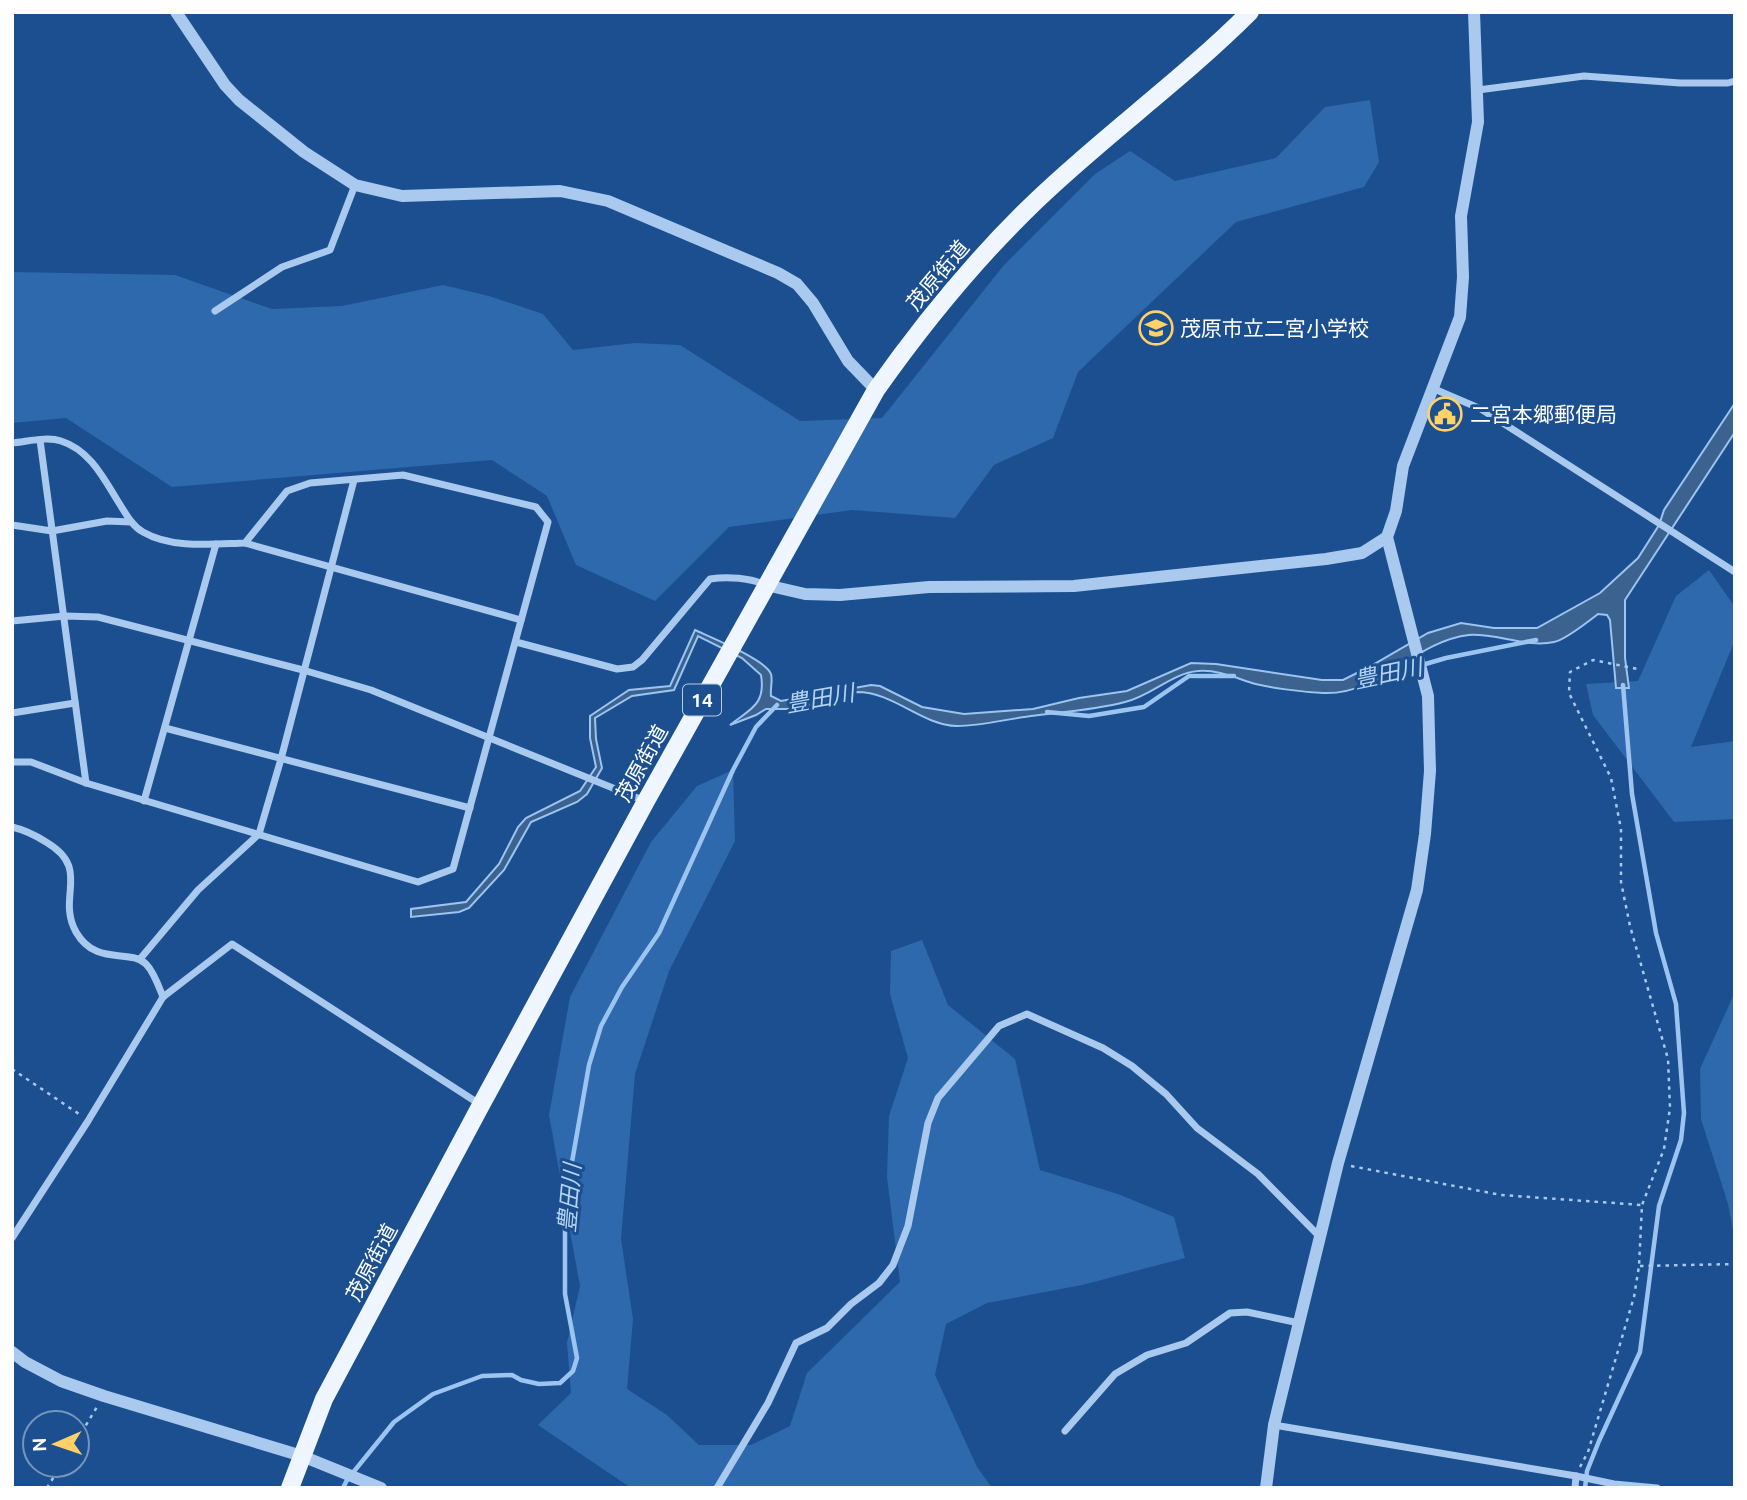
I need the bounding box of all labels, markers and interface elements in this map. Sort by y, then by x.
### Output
street label: 茂原街道 [901,235,973,315]
school or university icon: 茂原市立二宮小学校 [1137,309,1175,347]
place label: 茂原市立二宮小学校 [1180,316,1369,340]
public building icon: 二宮本郷郵便局 [1426,395,1464,433]
place label: 二宮本郷郵便局 [1470,402,1617,426]
water label: 豊田川 [1352,653,1427,692]
water label: 豊田川 [784,679,859,716]
road number: 14 [683,684,721,716]
street label: 茂原街道 [610,720,672,806]
water label: 豊田川 [554,1160,585,1233]
street label: 茂原街道 [341,1219,401,1305]
north arrow [21,1409,91,1479]
text: N [28,1437,50,1452]

